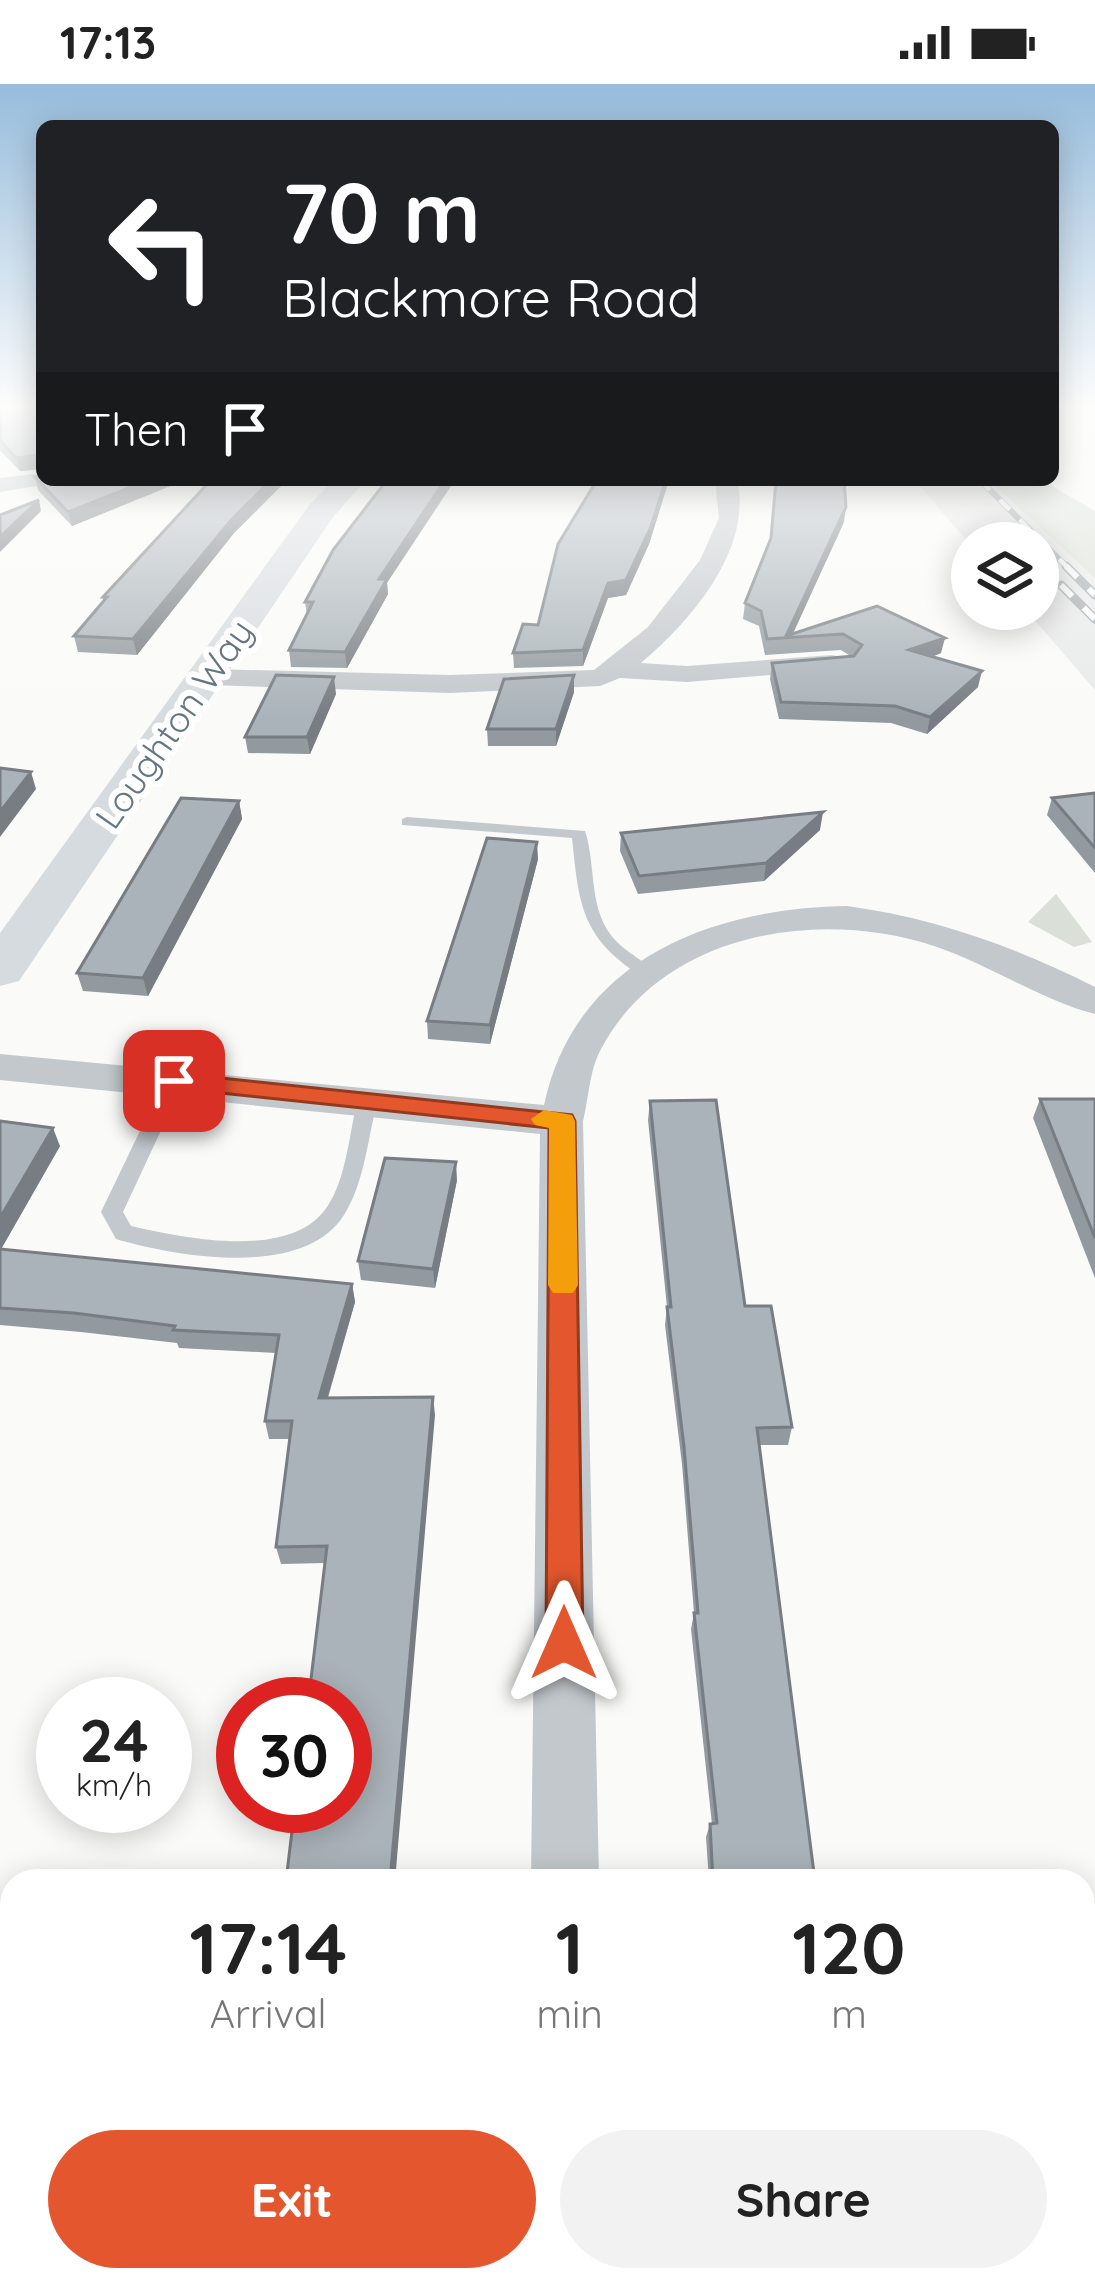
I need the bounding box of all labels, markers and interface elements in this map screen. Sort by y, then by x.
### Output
text: 17:13 [60,14,156,70]
text: 70 m [282,159,481,264]
icon: left [84,168,240,324]
text: Blackmore Road [282,263,700,331]
icon: arrive [212,396,278,462]
text: Then [84,401,188,457]
map controls [951,522,1059,630]
button: layers [951,522,1059,630]
street label: Loughton Way [85,610,262,837]
pin [123,1030,225,1132]
icon: arrive [141,1048,207,1114]
position arrow [501,1580,627,1706]
speed limit sign: 30 [216,1677,372,1833]
text: 24 [79,1702,149,1777]
text: km/h [76,1766,152,1804]
text: 17:14 [189,1902,347,1992]
text: 1 [556,1902,584,1992]
text: 120 [792,1902,906,1992]
text: Arrival [210,1989,327,2038]
text: min [536,1989,603,2038]
text: m [831,1989,867,2038]
button: Exit [48,2130,536,2268]
button: Share [560,2130,1047,2268]

